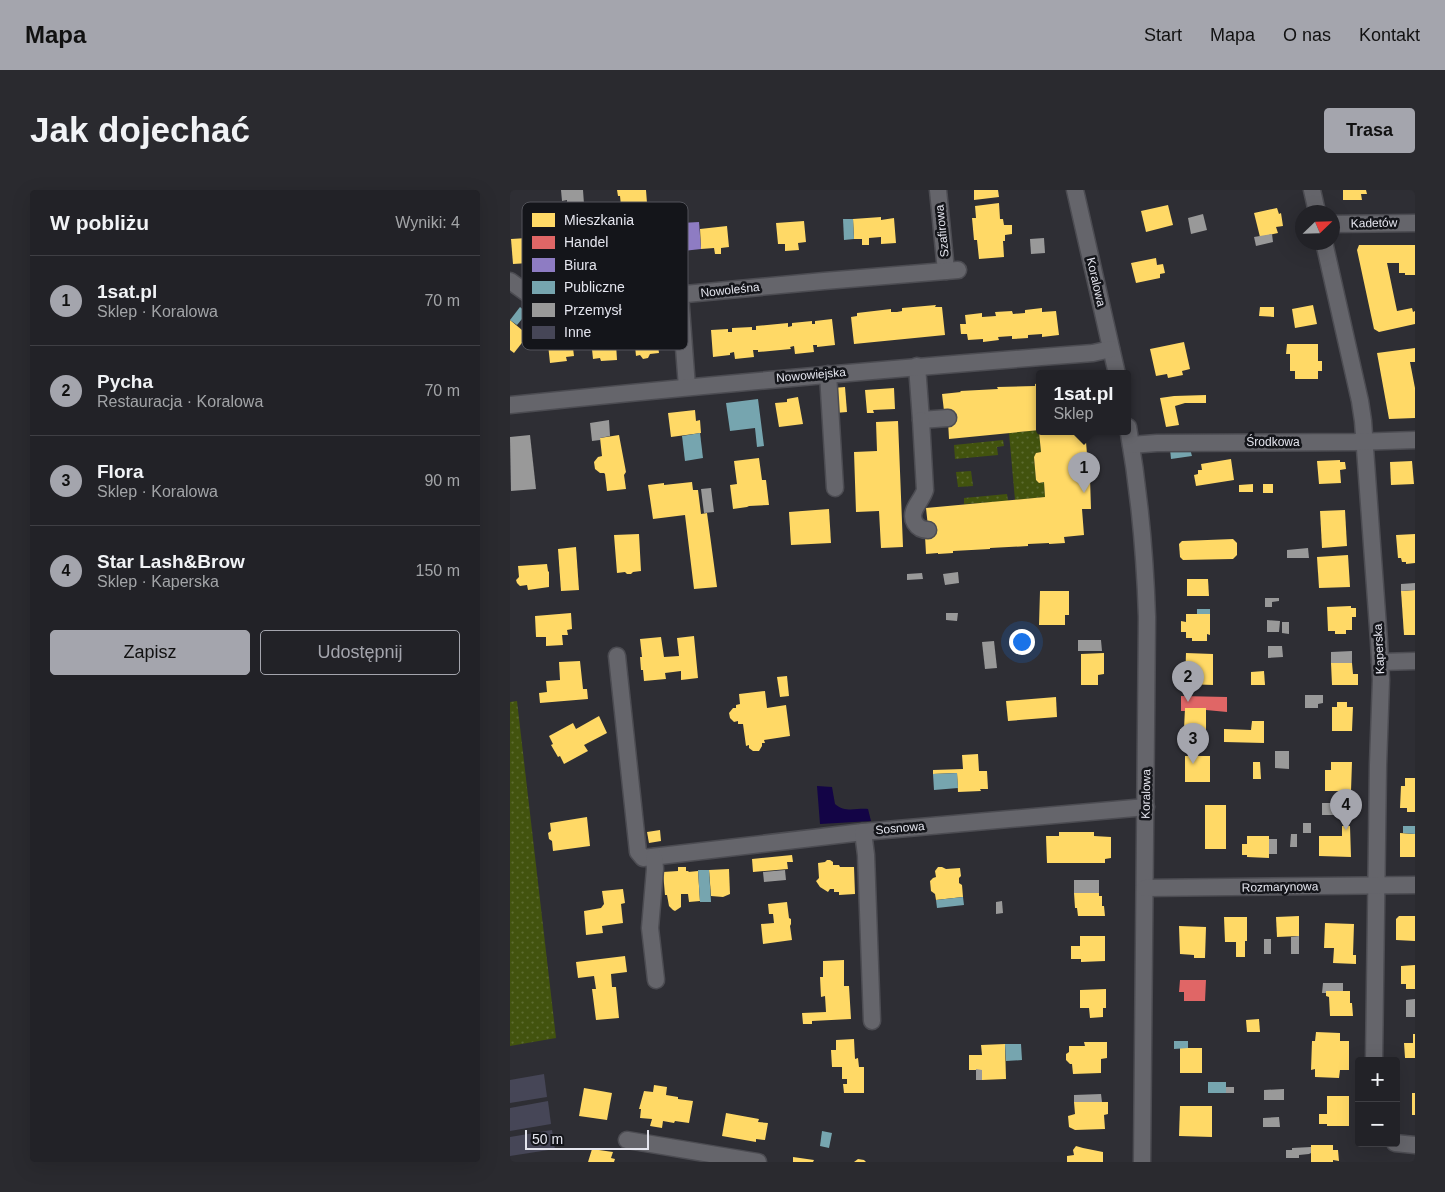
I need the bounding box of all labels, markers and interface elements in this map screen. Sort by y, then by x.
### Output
text: Mapa [25,21,86,48]
text: Start [1144,25,1182,45]
text: Mapa [1210,25,1255,45]
text: O nas [1283,25,1331,45]
text: Kontakt [1359,25,1420,45]
button: Trasa [1324,108,1415,153]
text: Jak dojechać [30,110,250,149]
legend [522,202,688,350]
street label: Szafirowa [932,204,952,258]
north arrow [1295,205,1340,250]
text: W pobliżu [50,211,149,234]
text: Mieszkania [564,212,634,228]
text: Wyniki: 4 [395,214,460,231]
street label: Kadetów [1351,216,1398,230]
text: Handel [564,234,608,250]
street label: Koralowa [1084,256,1109,308]
text: Biura [564,257,597,273]
text: Publiczne [564,279,625,295]
street label: Nowoleśna [700,280,761,300]
text: 1sat.pl [97,281,157,302]
text: 1 [62,292,70,309]
text: 70 m [424,292,460,309]
text: Przemysł [564,302,622,318]
text: Sklep · Koralowa [97,303,218,320]
text: Inne [564,324,591,340]
street label: Nowowiejska [776,365,847,385]
popup [1036,370,1131,435]
text: Pycha [97,371,153,392]
text: 2 [62,382,70,399]
text: 70 m [424,382,460,399]
text: 1sat.pl [1053,383,1114,404]
text: Restauracja · Koralowa [97,393,263,410]
text: Sklep [1053,405,1093,422]
street label: Środkowa [1246,434,1300,449]
pin: 1 [1068,452,1100,493]
text: Flora [97,461,143,482]
text: 3 [62,472,70,489]
text: 90 m [424,472,460,489]
text: Sklep · Koralowa [97,483,218,500]
text: Star Lash&Brow [97,551,245,572]
text: 4 [62,562,70,579]
text: 150 m [416,562,460,579]
text: Sklep · Kaperska [97,573,219,590]
street label: Kaperska [1371,623,1387,675]
your location [1009,629,1035,655]
button: Zapisz [50,630,250,675]
button: Udostępnij [260,630,460,675]
pin: 2 [1172,661,1204,702]
pin: 3 [1177,723,1209,764]
street label: Koralowa [1139,769,1153,819]
pin: 4 [1330,789,1362,830]
street label: Sosnowa [875,819,926,837]
street label: Rozmarynowa [1242,879,1319,895]
map controls [1355,1057,1400,1147]
button: + [1355,1057,1400,1102]
button: − [1355,1102,1400,1147]
scale bar [525,1127,649,1150]
text: 50 m [532,1131,563,1147]

